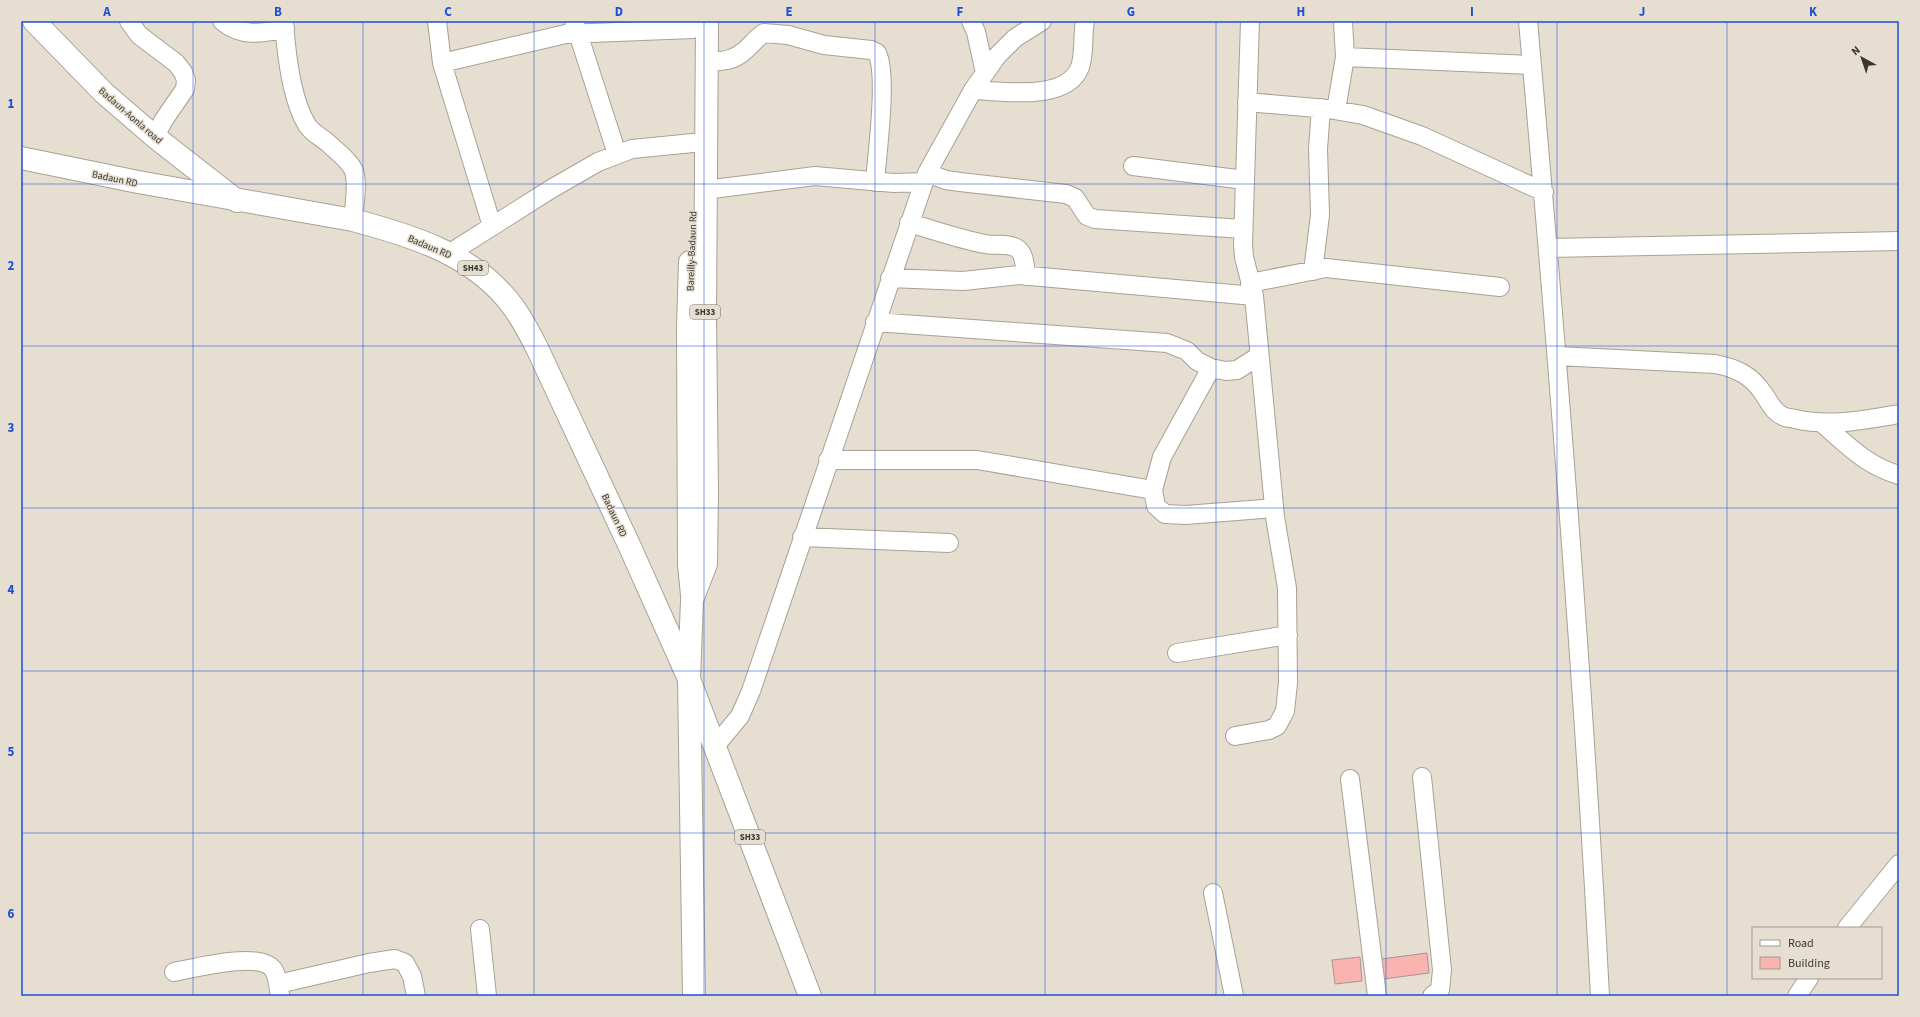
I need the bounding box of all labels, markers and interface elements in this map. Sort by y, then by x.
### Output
text: A [102,3,111,21]
text: B [274,3,282,21]
text: C [444,3,452,21]
text: D [615,3,623,21]
text: E [785,3,793,21]
text: F [957,3,964,21]
text: G [1127,3,1135,21]
text: H [1297,3,1305,21]
text: I [1470,3,1474,21]
text: J [1639,3,1645,21]
text: K [1809,3,1818,21]
north arrow [1842,38,1882,78]
text: N [1848,43,1864,59]
street label: Badaun-Aonla road [95,84,165,148]
text: 1 [8,95,15,113]
street label: Badaun RD [91,167,139,191]
street label: Bareilly-Badaun Rd [684,211,700,291]
street label: Badaun RD [406,231,454,262]
text: 2 [8,257,15,275]
road number: SH43 [458,261,488,275]
road number: SH33 [690,305,720,319]
text: 3 [8,419,15,437]
street label: Badaun RD [598,491,630,539]
text: 4 [8,581,15,599]
text: 5 [8,743,15,761]
road number: SH33 [735,830,765,844]
text: 6 [8,905,15,923]
legend [1752,927,1882,979]
text: Road [1788,935,1814,952]
text: Building [1788,955,1830,972]

